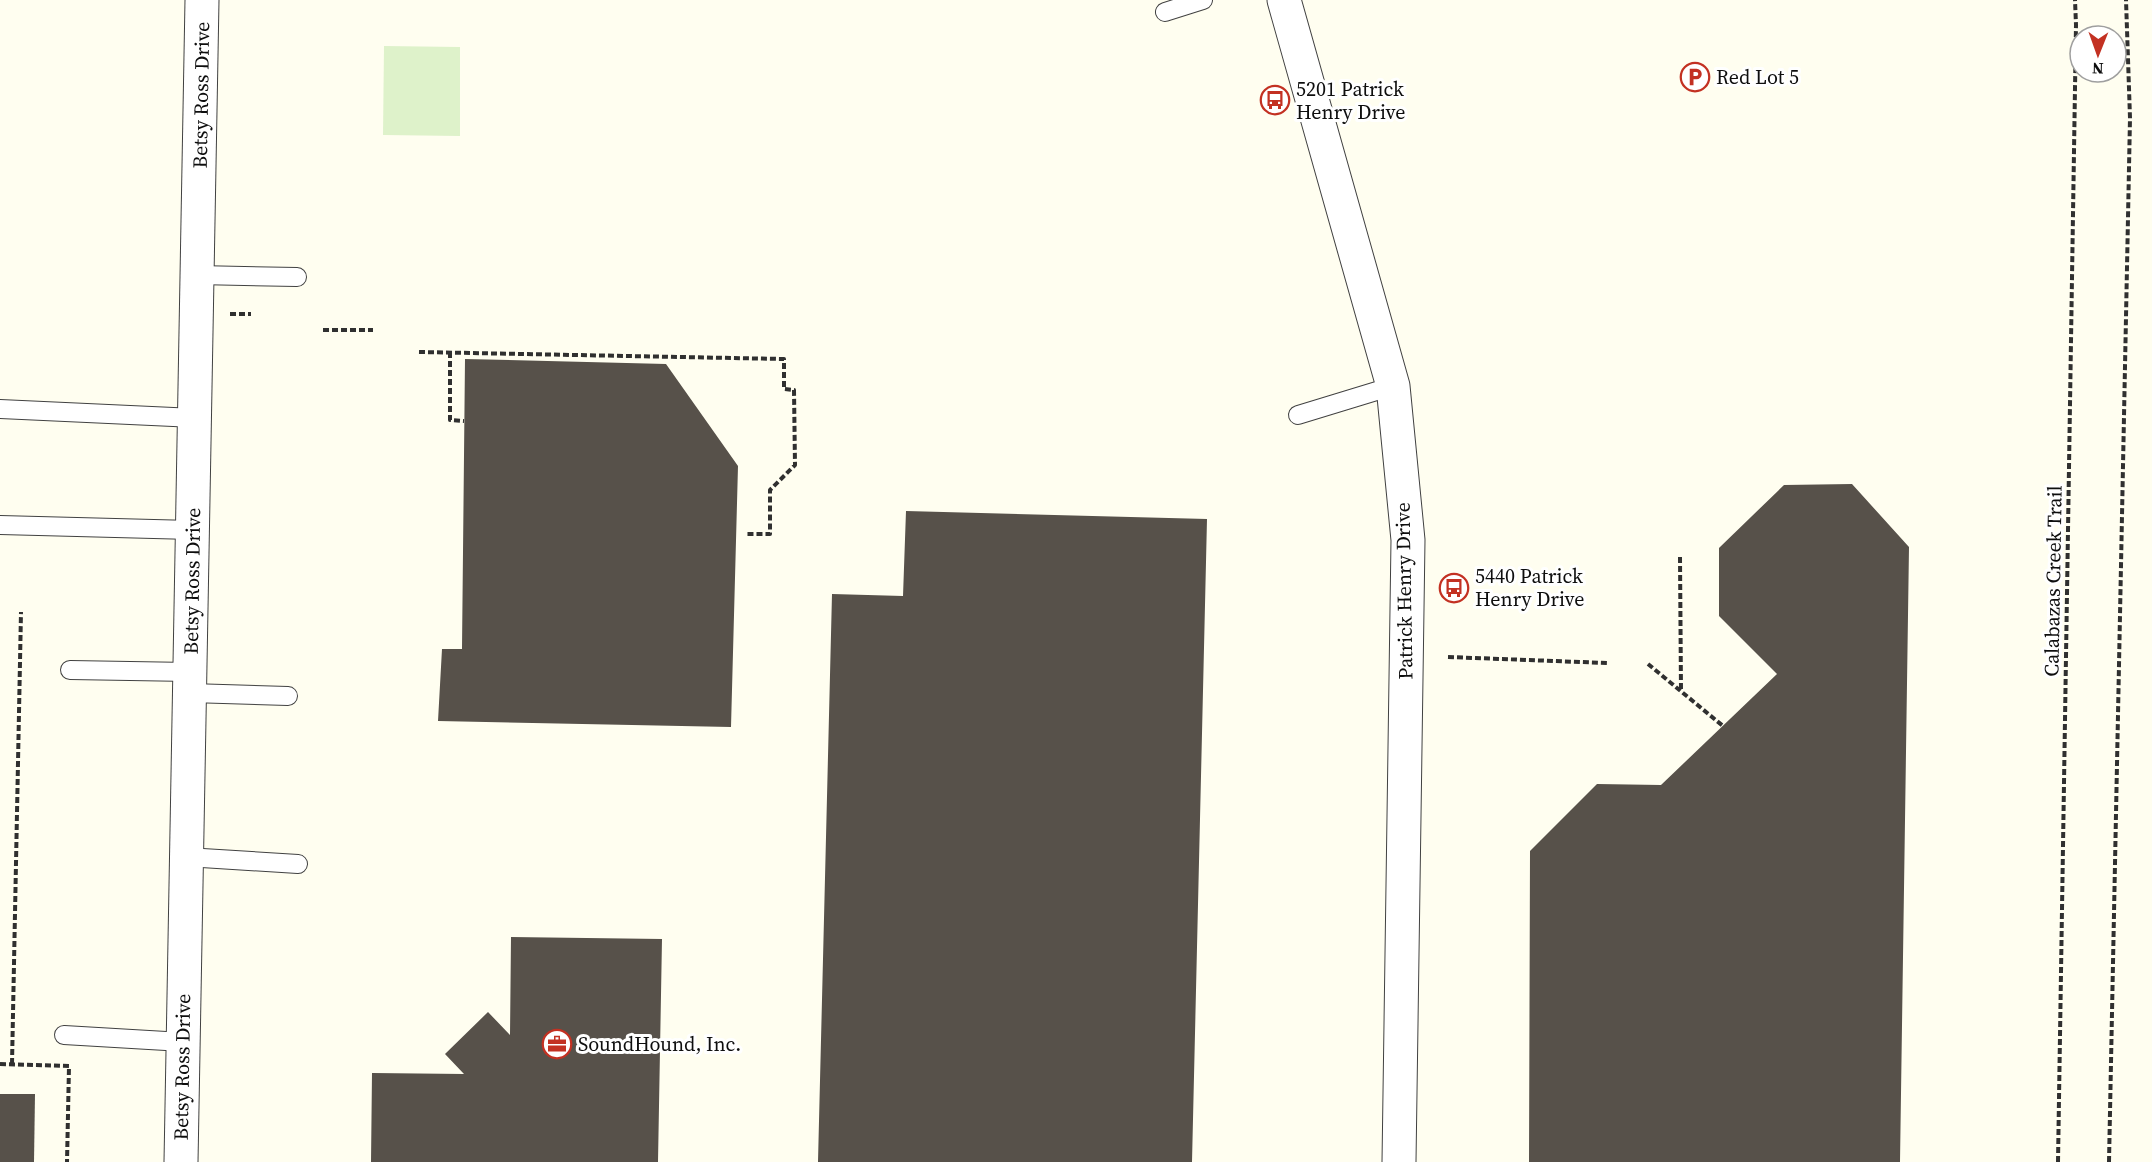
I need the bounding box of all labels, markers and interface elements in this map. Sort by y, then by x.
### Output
street label: Betsy Ross Drive [186,21,216,169]
north arrow [2068,24,2128,84]
text: N [2091,58,2104,80]
parking icon: Red Lot 5 [1679,61,1711,93]
place label: Red Lot 5 [1716,63,1799,91]
place label: 5201 Patrick Henry Drive [1296,75,1405,126]
bus stop icon: 5201 Patrick Henry Drive [1259,84,1291,116]
street label: Calabazas Creek Trail [2037,485,2069,677]
street label: Patrick Henry Drive [1388,502,1420,680]
street label: Betsy Ross Drive [177,507,207,655]
place label: 5440 Patrick Henry Drive [1475,562,1584,613]
bus stop icon: 5440 Patrick Henry Drive [1438,572,1470,604]
street label: Betsy Ross Drive [167,993,197,1141]
office icon: SoundHound, Inc. [541,1028,573,1060]
place label: SoundHound, Inc. [578,1030,741,1058]

